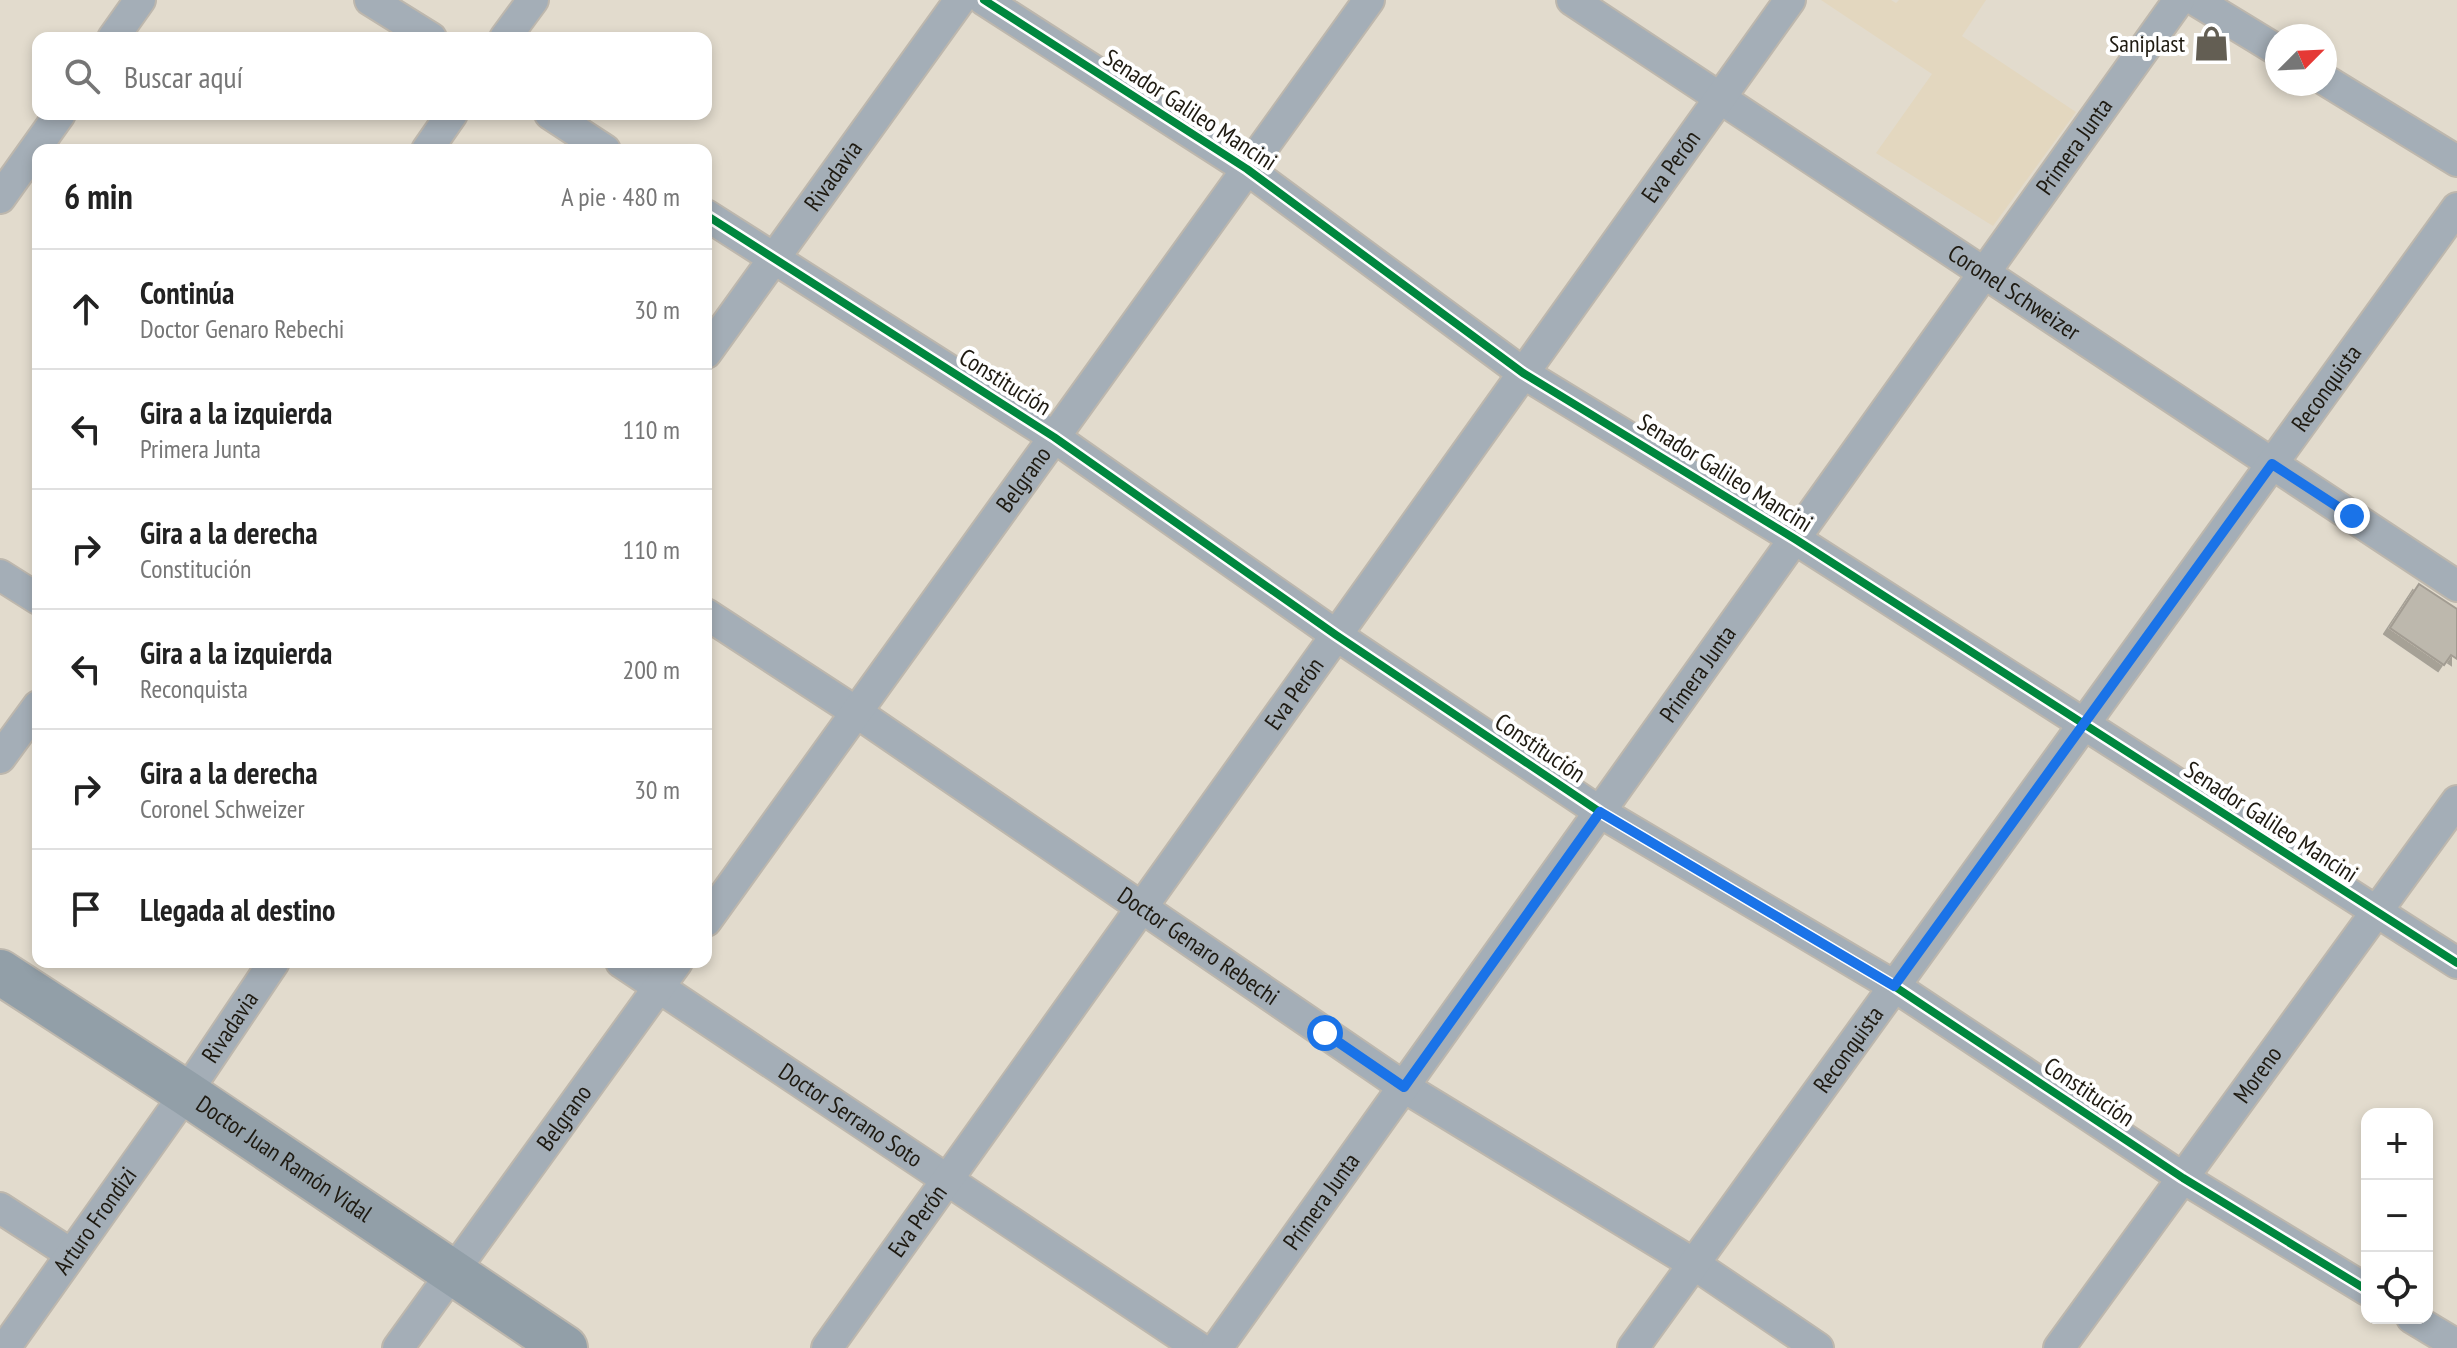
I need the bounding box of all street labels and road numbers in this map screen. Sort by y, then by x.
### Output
street label: Senador Galileo Mancini [1098,42,1283,177]
street label: Primera Junta [2029,92,2119,201]
street label: Eva Perón [1634,124,1707,209]
street label: Rivadavia [797,134,869,217]
street label: Coronel Schweizer [1942,237,2087,347]
street label: Reconquista [2284,339,2368,438]
street label: Constitución [953,341,1057,422]
street label: Senador Galileo Mancini [1632,406,1819,539]
street label: Belgrano [989,440,1058,518]
street label: Primera Junta [1652,619,1743,728]
street label: Eva Perón [1258,651,1330,736]
street label: Constitución [1489,706,1592,789]
street label: Senador Galileo Mancini [2179,754,2364,889]
street label: Doctor Genaro Rebechi [1112,880,1285,1012]
street label: Rivadavia [195,985,265,1069]
street label: Reconquista [1806,1000,1890,1099]
street label: Moreno [2226,1040,2289,1109]
street label: Constitución [2038,1050,2141,1133]
street label: Doctor Serrano Soto [773,1056,929,1174]
street label: Belgrano [530,1078,598,1157]
street label: Doctor Juan Ramón Vidal [190,1088,379,1229]
street label: Primera Junta [1276,1147,1366,1256]
street label: Arturo Frondizi [46,1161,144,1280]
street label: Eva Perón [881,1178,954,1263]

